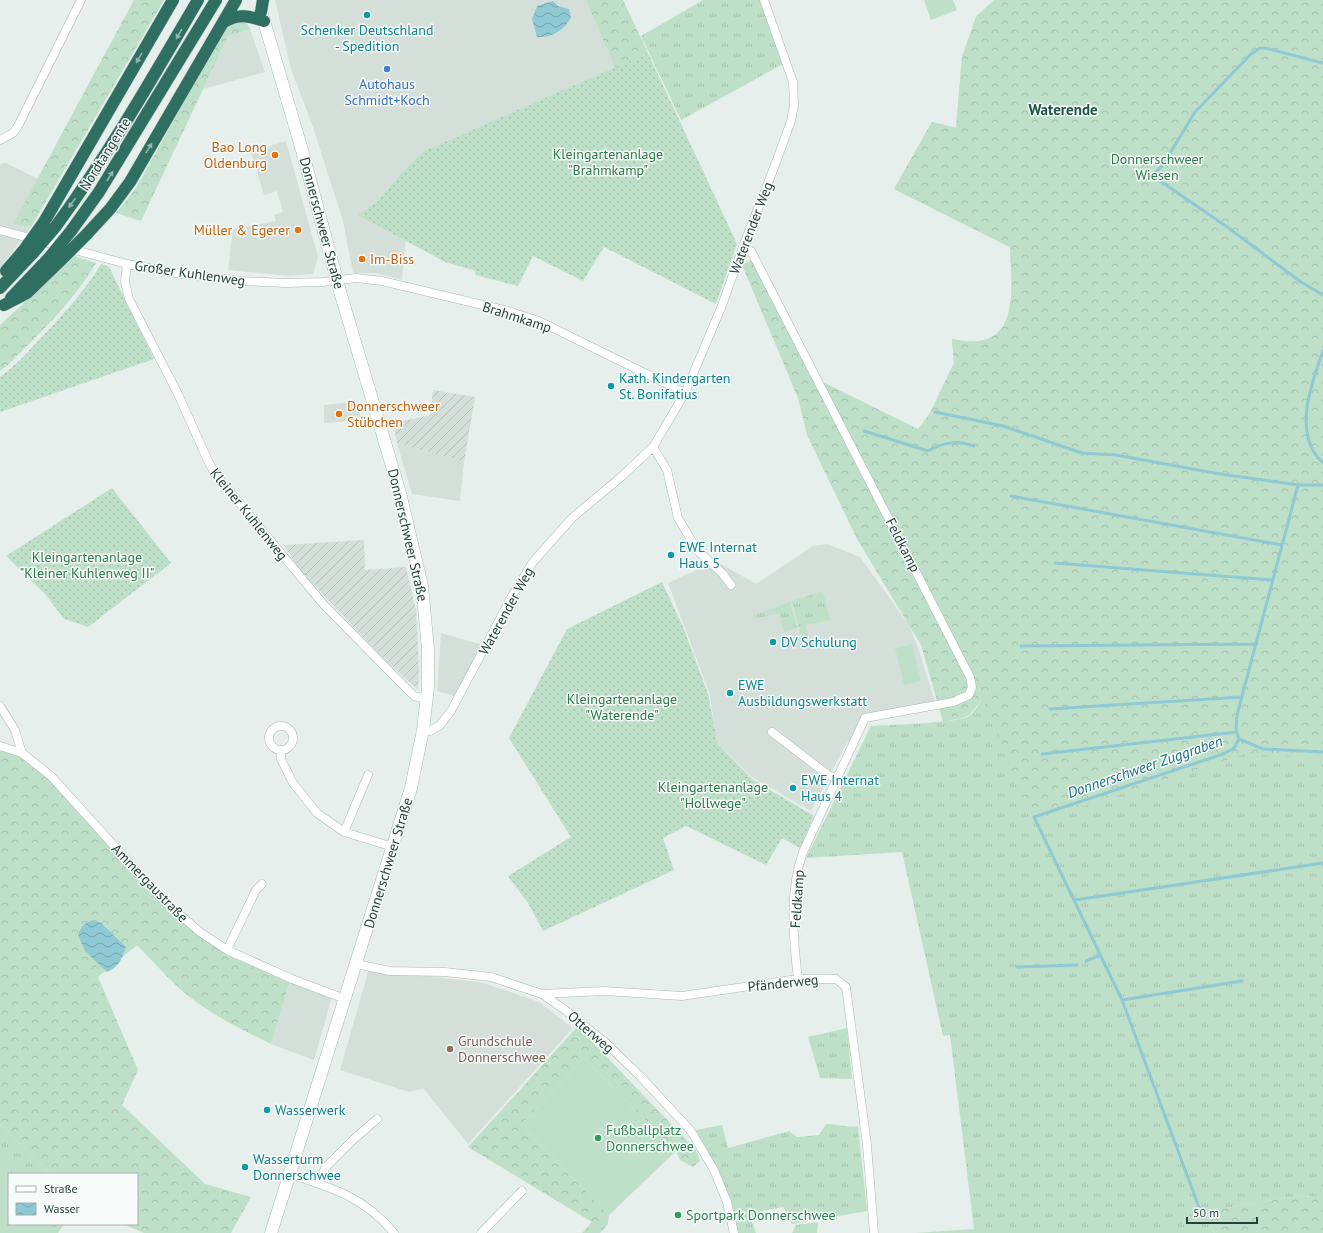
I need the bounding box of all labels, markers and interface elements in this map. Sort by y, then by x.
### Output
marker: Schenker Deutschland - Spedition [362,10,372,20]
place label: Schenker Deutschland - Spedition [301,21,433,55]
one-way arrow [175,28,182,40]
one-way arrow [135,52,142,64]
marker: Autohaus Schmidt+Koch [382,64,392,74]
place label: Autohaus Schmidt+Koch [344,75,430,109]
district label: Waterende [1028,100,1098,119]
street label: Nordtangente [75,114,135,194]
place label: Bao Long Oldenburg [204,138,267,172]
one-way arrow [146,142,153,154]
park label: Kleingartenanlage "Brahmkamp" [553,145,663,179]
marker: Bao Long Oldenburg [270,150,280,160]
park label: Donnerschweer Wiesen [1111,150,1204,184]
street label: Donnerschweer Straße [296,155,348,291]
one-way arrow [106,170,113,182]
street label: Waterender Weg [725,179,777,277]
one-way arrow [69,198,77,208]
place label: Müller & Egerer [194,221,290,239]
marker: Müller & Egerer [293,225,303,235]
place label: Im-Biss [370,250,414,268]
marker: Im-Biss [357,254,367,264]
street label: Großer Kuhlenweg [134,256,246,290]
street label: Brahmkamp [480,297,554,337]
place label: Kath. Kindergarten St. Bonifatius [619,369,731,403]
marker: Kath. Kindergarten St. Bonifatius [606,381,616,391]
place label: Donnerschweer Stübchen [347,397,440,431]
marker: Donnerschweer Stübchen [334,409,344,419]
street label: Kleiner Kuhlenweg [206,464,292,564]
street label: Donnerschweer Straße [384,467,432,603]
street label: Feldkamp [882,515,924,575]
place label: EWE Internat Haus 5 [679,538,757,572]
park label: Kleingartenanlage "Kleiner Kuhlenweg II" [20,548,154,582]
marker: EWE Internat Haus 5 [666,550,676,560]
street label: Waterender Weg [474,564,538,658]
place label: DV Schulung [781,633,857,651]
marker: DV Schulung [768,637,778,647]
place label: EWE Ausbildungswerkstatt [738,676,867,710]
marker: EWE Ausbildungswerkstatt [725,688,735,698]
park label: Kleingartenanlage "Waterende" [567,690,677,724]
water label: Donnerschweer Zuggraben [1065,731,1225,802]
place label: EWE Internat Haus 4 [801,771,879,805]
park label: Kleingartenanlage "Hollwege" [658,778,768,812]
marker: EWE Internat Haus 4 [788,783,798,793]
street label: Donnerschweer Straße [360,795,416,931]
street label: Ammergaustraße [108,840,192,926]
street label: Feldkamp [786,869,808,929]
street label: Pfänderweg [747,970,819,996]
street label: Otterweg [564,1007,618,1057]
place label: Grundschule Donnerschwee [458,1032,546,1066]
marker: Grundschule Donnerschwee [445,1044,455,1054]
place label: Wasserwerk [275,1101,346,1119]
marker: Wasserwerk [262,1105,272,1115]
place label: Fußballplatz Donnerschwee [606,1121,694,1155]
marker: Fußballplatz Donnerschwee [593,1133,603,1143]
place label: Wasserturm Donnerschwee [253,1150,341,1184]
marker: Wasserturm Donnerschwee [240,1162,250,1172]
legend [8,1173,138,1225]
text: Straße [44,1181,78,1196]
scale bar [1187,1199,1257,1225]
text: Wasser [44,1201,80,1216]
text: 50 m [1193,1205,1219,1220]
place label: Sportpark Donnerschwee [686,1206,836,1224]
marker: Sportpark Donnerschwee [673,1210,683,1220]

